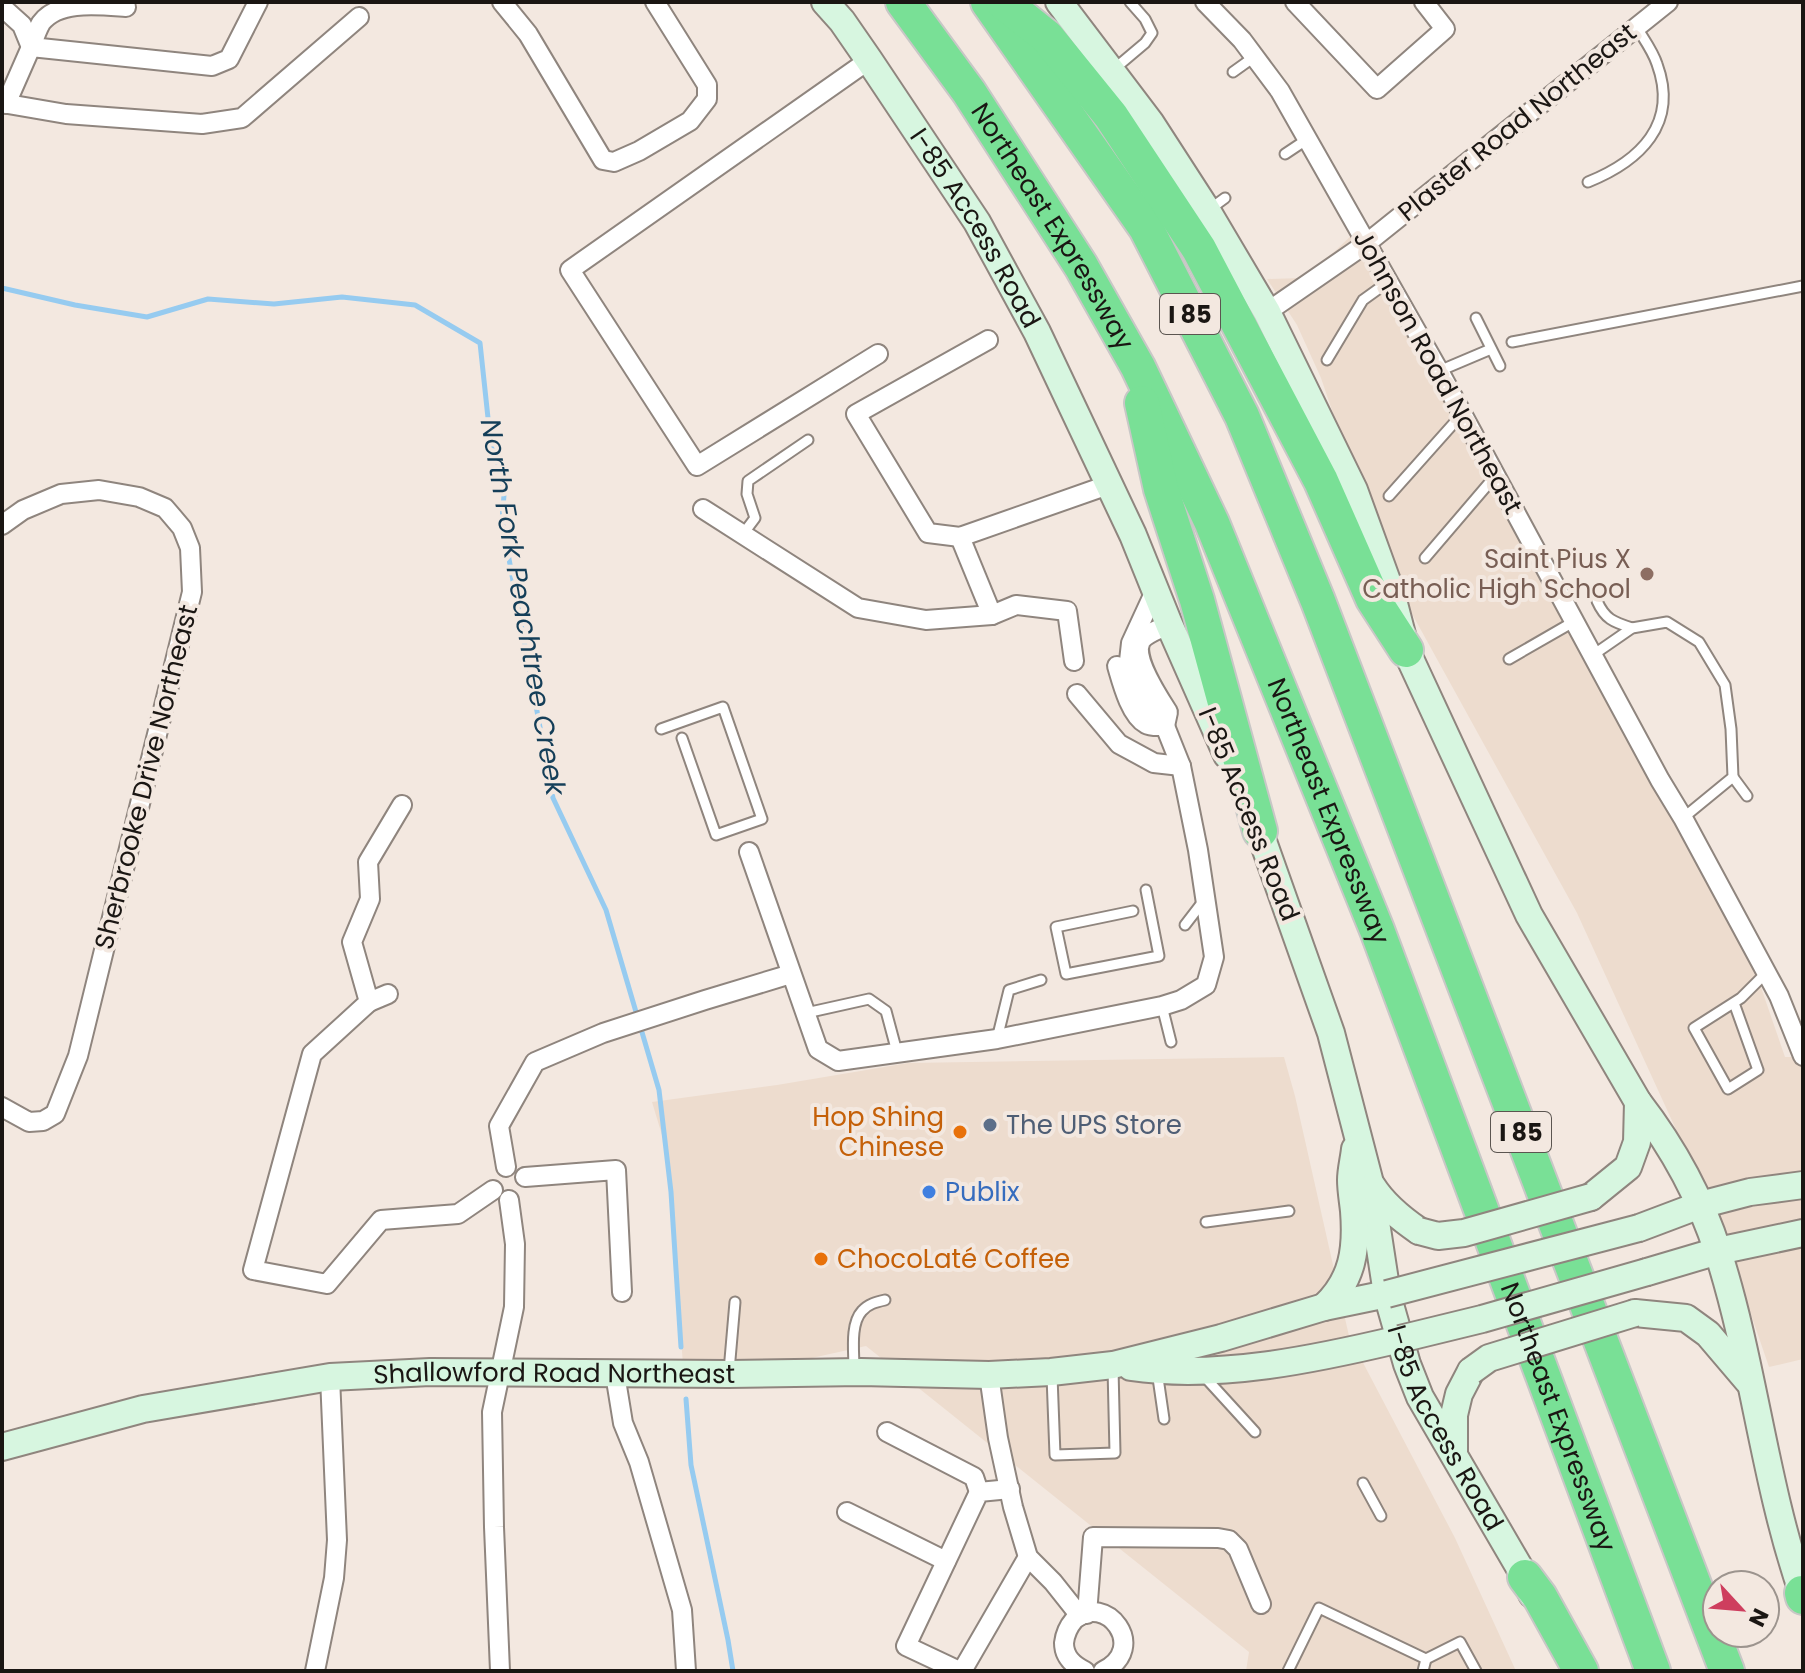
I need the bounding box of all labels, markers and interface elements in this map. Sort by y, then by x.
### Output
street label: Plaster Road Northeast [1390,15,1644,229]
street label: Northeast Expressway [963,96,1143,357]
street label: I-85 Access Road [901,121,1049,334]
street label: Johnson Road Northeast [1345,224,1531,520]
road number: I 85 [1160,294,1220,334]
water label: North Fork Peachtree Creek [471,415,576,800]
place label: Saint Pius X Catholic High School [1362,541,1631,607]
marker: Saint Pius X Catholic High School [1638,565,1656,583]
street label: Sherbrooke Drive Northeast [86,601,206,953]
street label: Northeast Expressway [1259,673,1399,950]
street label: I-85 Access Road [1190,702,1308,926]
place label: Hop Shing Chinese [812,1099,944,1165]
place label: The UPS Store [1006,1107,1182,1143]
road number: I 85 [1491,1112,1551,1152]
marker: The UPS Store [981,1116,999,1134]
marker: Hop Shing Chinese [951,1123,969,1141]
place label: Publix [945,1174,1020,1210]
marker: Publix [920,1183,938,1201]
place label: ChocoLaté Coffee [837,1241,1070,1277]
marker: ChocoLaté Coffee [812,1250,830,1268]
street label: Northeast Expressway [1492,1277,1625,1557]
street label: I-85 Access Road [1379,1321,1512,1537]
street label: Shallowford Road Northeast [372,1354,735,1393]
north arrow [1701,1569,1781,1649]
text: N [1741,1603,1776,1632]

